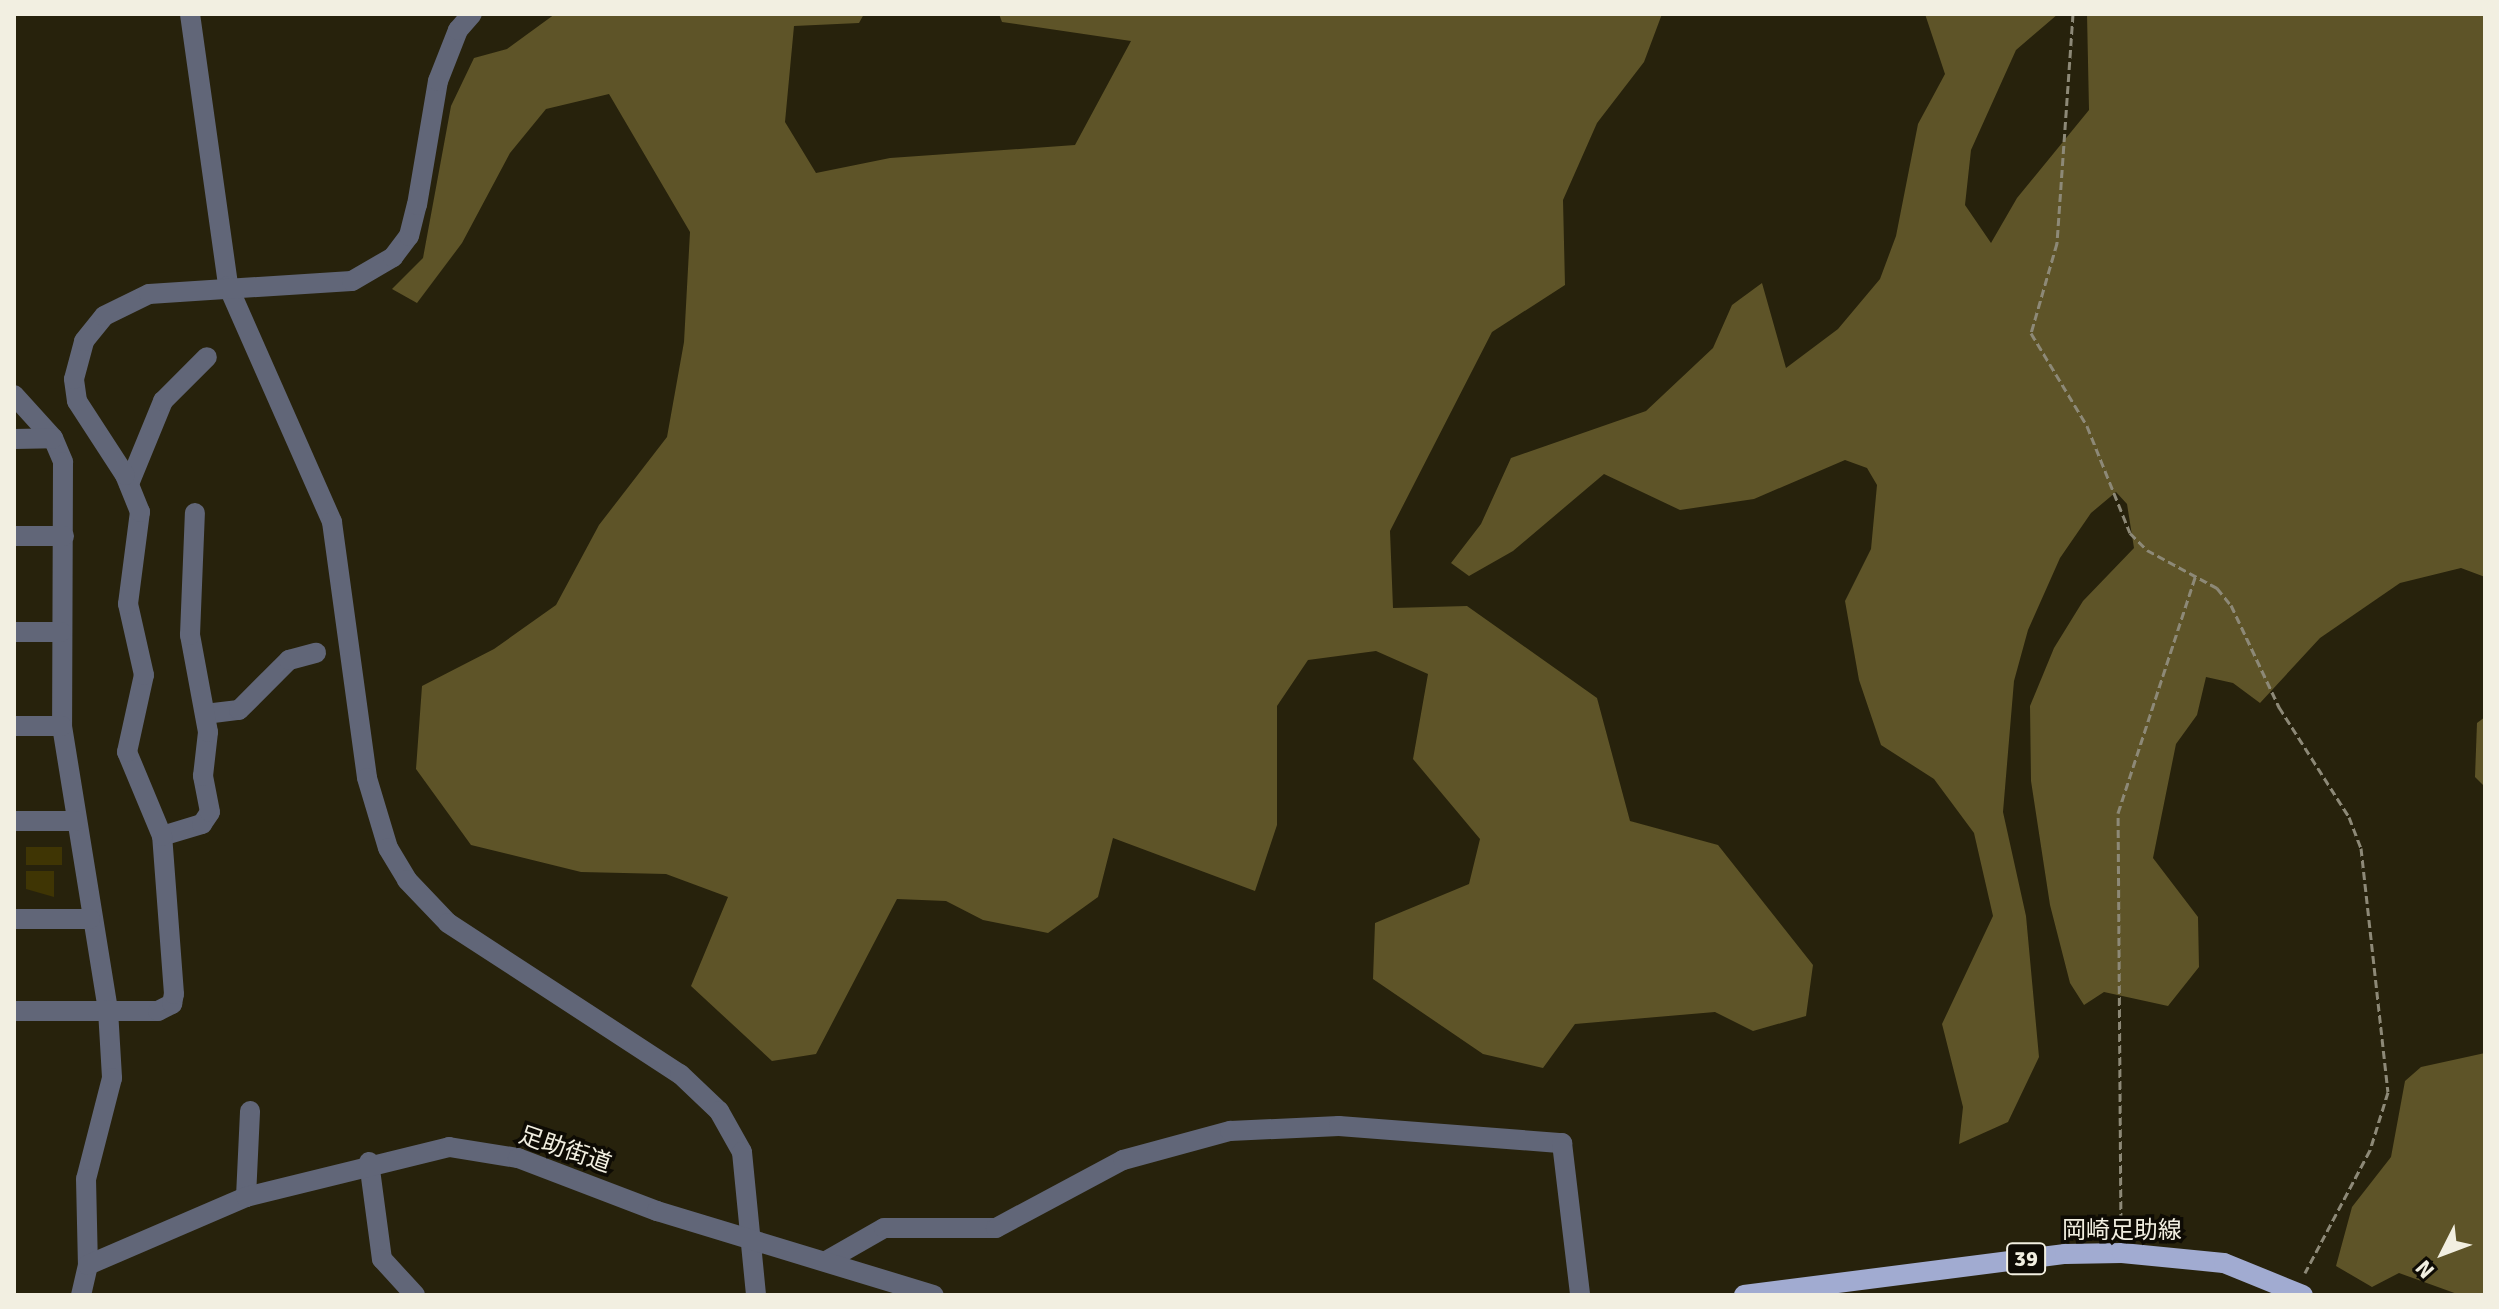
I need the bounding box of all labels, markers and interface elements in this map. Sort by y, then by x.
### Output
street label: 足助街道 [515,1121,615,1179]
north arrow [2403,1213,2483,1293]
street label: 岡崎足助線 [2062,1217,2182,1245]
road number: 39 [2006,1241,2046,1277]
text: N [2410,1255,2440,1284]

